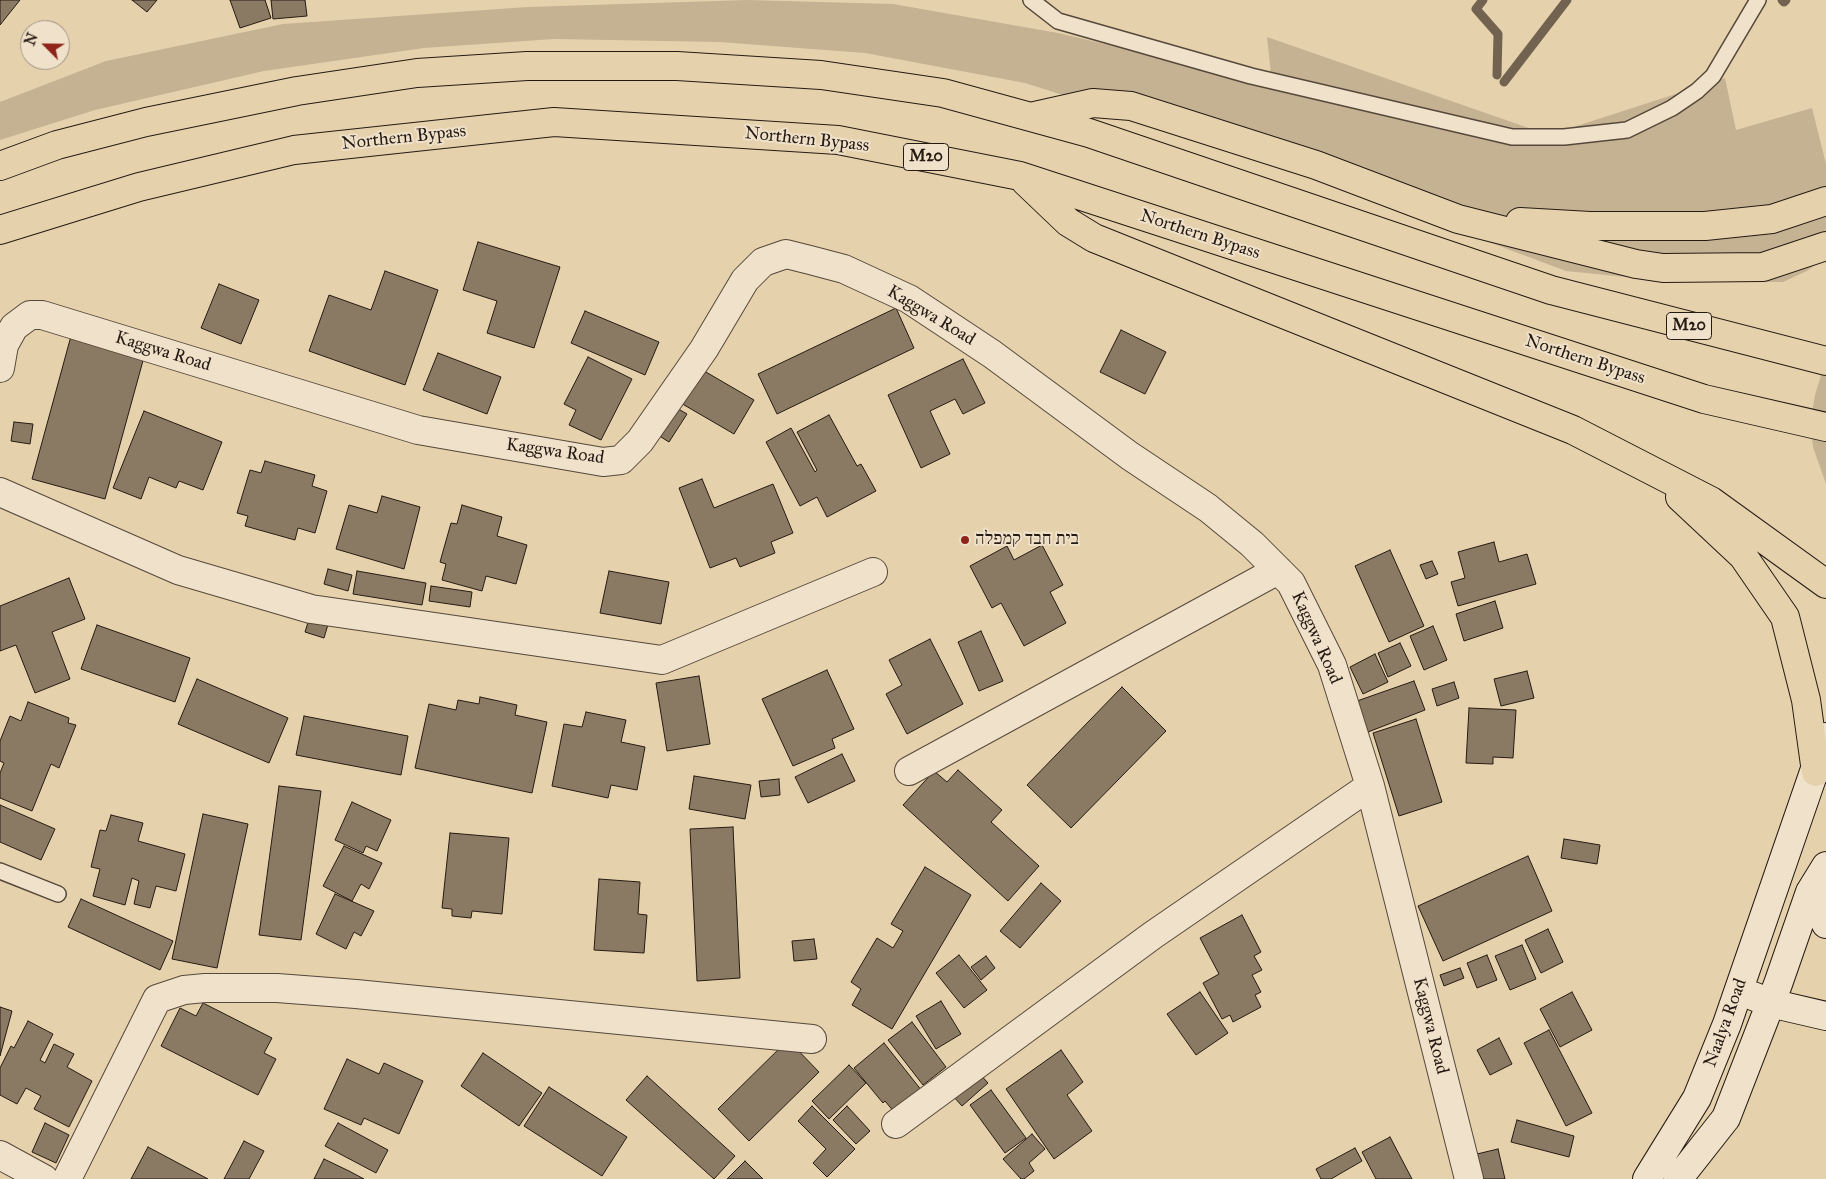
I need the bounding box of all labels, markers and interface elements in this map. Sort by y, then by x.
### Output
north arrow [20,20,70,70]
text: N [22,31,42,48]
street label: Northern Bypass [341,121,467,155]
street label: Northern Bypass [744,123,870,157]
road number: M20 [904,144,948,170]
street label: Northern Bypass [1137,205,1263,265]
street label: Kaggwa Road [883,281,979,351]
road number: M20 [1666,312,1712,340]
street label: Kaggwa Road [113,327,213,377]
street label: Northern Bypass [1522,330,1648,390]
street label: Kaggwa Road [504,434,606,470]
place label: בית חבד קמפלה [975,529,1079,551]
marker: בית חבד קמפלה [959,534,971,546]
street label: Kaggwa Road [1286,588,1346,688]
street label: Kaggwa Road [1408,975,1452,1077]
street label: Naalya Road [1700,976,1752,1070]

